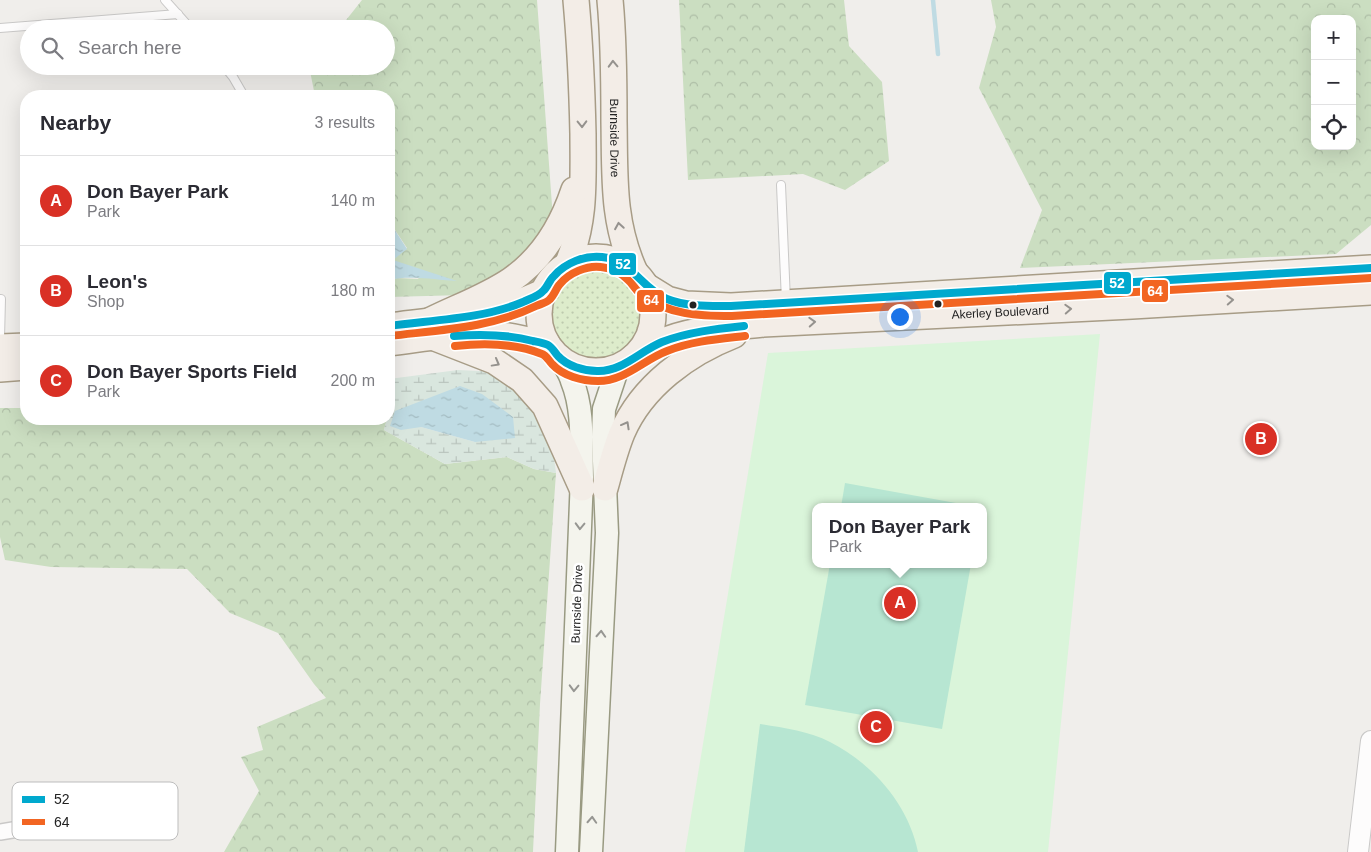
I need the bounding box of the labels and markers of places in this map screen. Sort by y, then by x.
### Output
unlabelled marker [933,299,943,309]
unlabelled marker [688,300,698,310]
pin: B [1245,420,1277,458]
pin: A [884,584,916,622]
pin: C [860,708,892,746]

